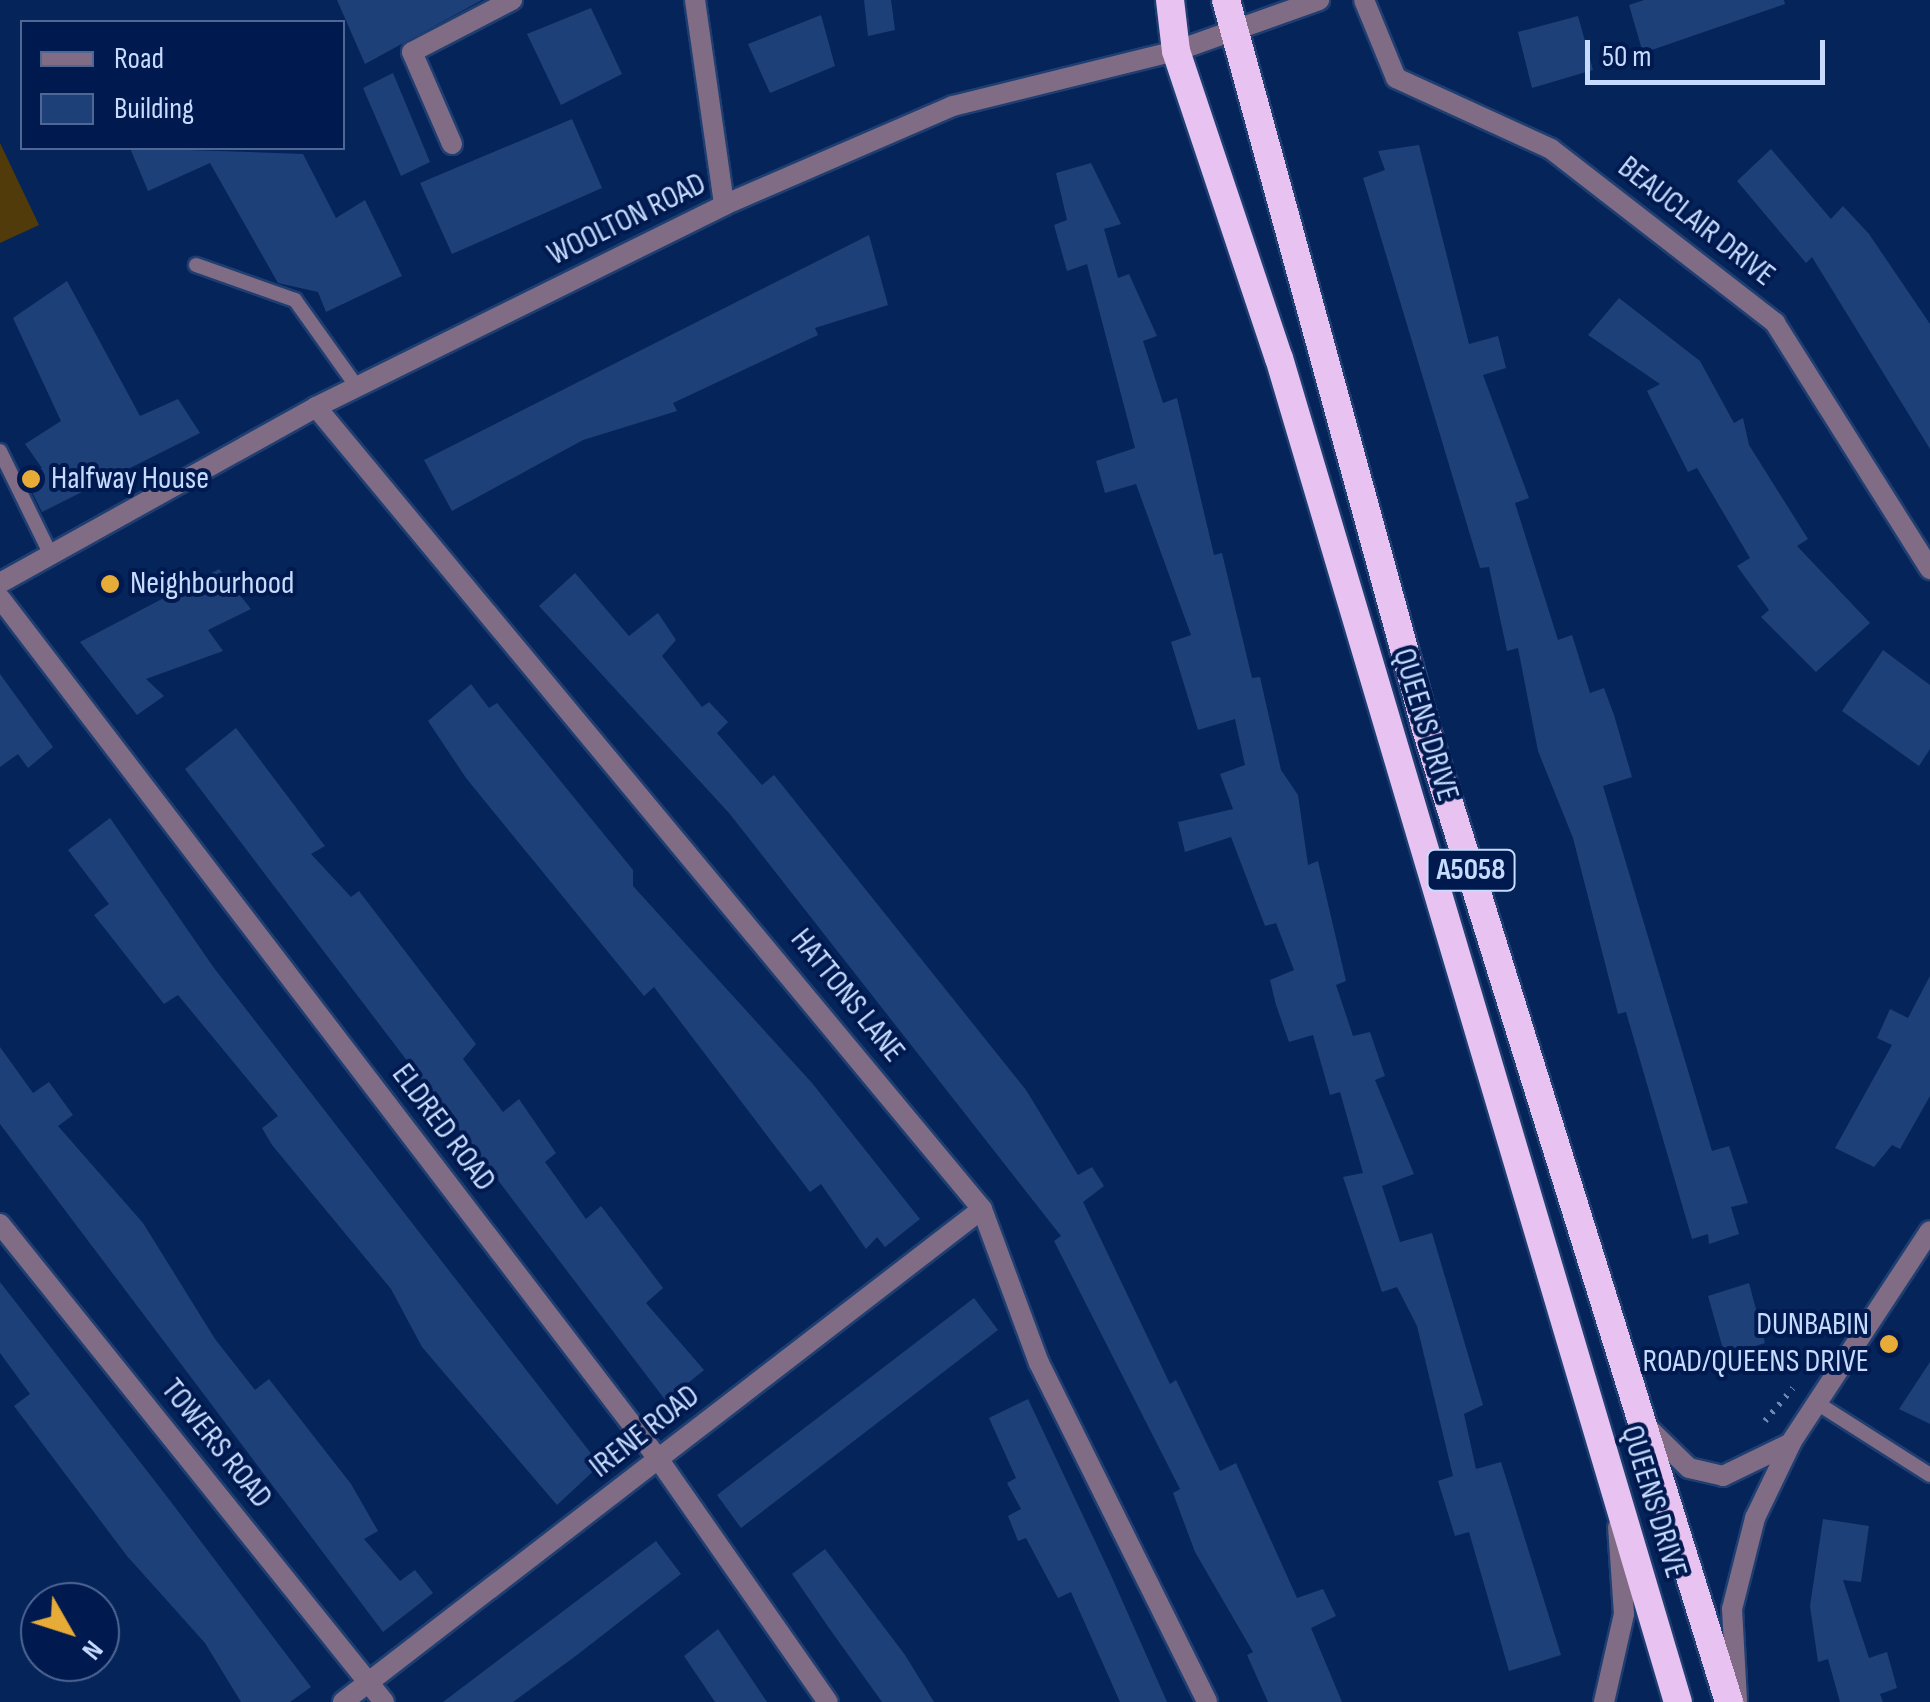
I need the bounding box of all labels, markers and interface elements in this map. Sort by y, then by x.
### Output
legend [20,20,345,150]
scale bar [1590,20,1830,82]
text: 50 m [1602,39,1651,75]
text: Road [114,41,164,77]
text: Building [114,91,194,127]
street label: BEAUCLAIR DRIVE [1610,149,1782,295]
street label: WOOLTON ROAD [542,165,712,275]
place label: Halfway House [51,460,209,498]
marker: Halfway House [20,468,42,490]
place label: Neighbourhood [130,565,294,603]
marker: Neighbourhood [99,573,121,595]
street label: QUEENS DRIVE [1384,644,1466,806]
road number: A5058 [1426,845,1516,895]
street label: HATTONS LANE [782,922,912,1070]
street label: ELDRED ROAD [383,1057,503,1199]
place label: DUNBABIN ROAD/QUEENS DRIVE [1642,1307,1869,1382]
marker: DUNBABIN ROAD/QUEENS DRIVE [1878,1333,1900,1355]
street label: TOWERS ROAD [152,1372,280,1516]
street label: IRENE ROAD [582,1377,708,1487]
street label: QUEENS DRIVE [1612,1421,1694,1583]
north arrow [20,1582,120,1682]
text: N [75,1634,110,1666]

